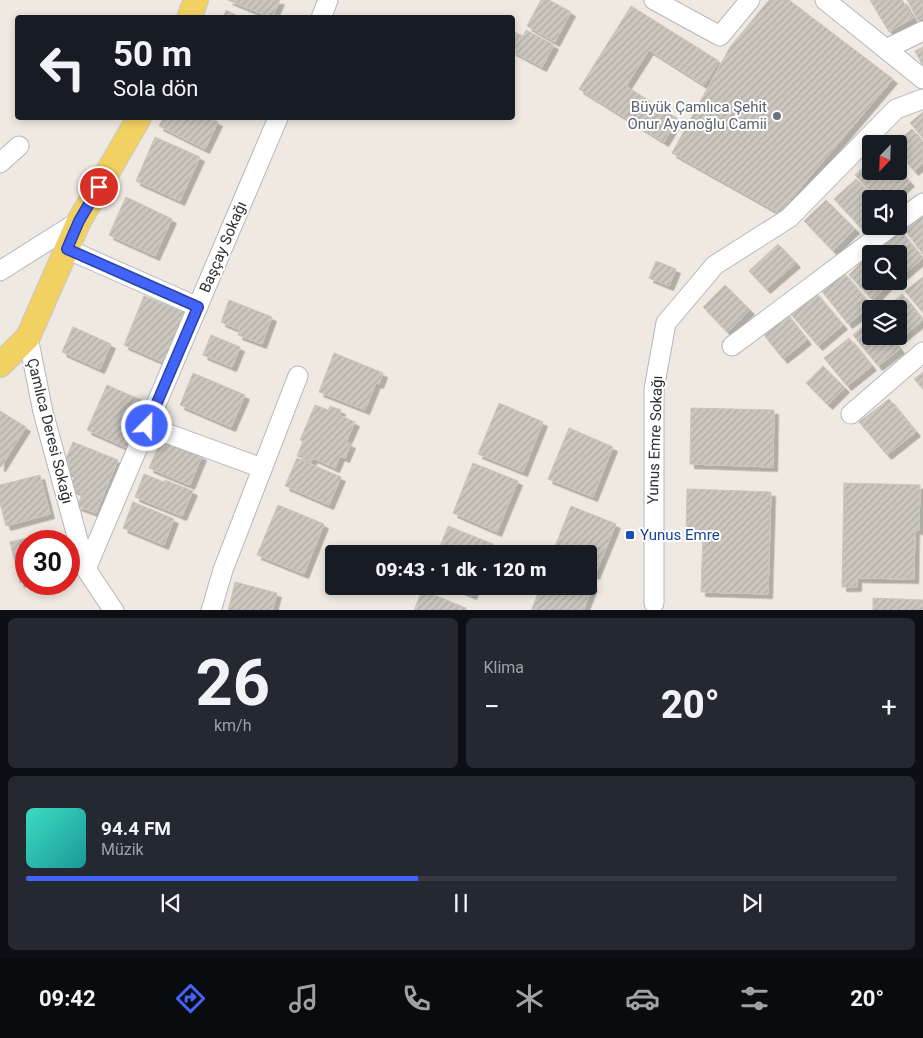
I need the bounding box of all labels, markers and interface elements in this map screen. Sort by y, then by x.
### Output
text: 50 m [113,34,192,75]
icon: left [30,35,95,100]
text: Sola dön [113,76,199,101]
place label: Büyük Çamlıca Şehit Onur Ayanoğlu Camii [627,98,767,133]
marker: Büyük Çamlıca Şehit Onur Ayanoğlu Camii [771,110,783,122]
north arrow [862,135,908,180]
map controls [862,135,907,345]
pin [78,166,120,208]
icon: arrive [85,173,113,201]
button: sound [862,190,907,235]
street label: Başçay Sokağı [196,199,250,295]
button: search [862,245,907,290]
button: layers [862,300,907,345]
street label: Çamlıca Deresi Sokağı [23,356,77,506]
street label: Yunus Emre Sokağı [644,375,666,505]
position arrow [120,399,172,451]
place label: Yunus Emre [640,526,720,544]
marker: Yunus Emre [624,529,636,541]
speed limit sign: 30 [15,530,80,595]
text: 09:43 · 1 dk · 120 m [376,558,546,581]
text: 26 [195,645,270,721]
text: Klima [484,658,524,677]
text: 20° [661,683,720,727]
text: − [484,690,500,723]
text: + [881,690,897,723]
text: km/h [214,716,252,735]
text: 94.4 FM [101,817,171,840]
text: Müzik [101,840,144,859]
icon: previous [157,889,185,917]
icon: pause [447,889,475,917]
icon: next [738,889,766,917]
icon: directions [173,981,208,1016]
icon: music [286,981,321,1016]
icon: phone [399,981,434,1016]
icon: climate [512,981,547,1016]
icon: car [625,981,660,1016]
icon: filters [737,981,772,1016]
text: 09:42 [39,986,96,1011]
text: 20° [850,986,884,1011]

